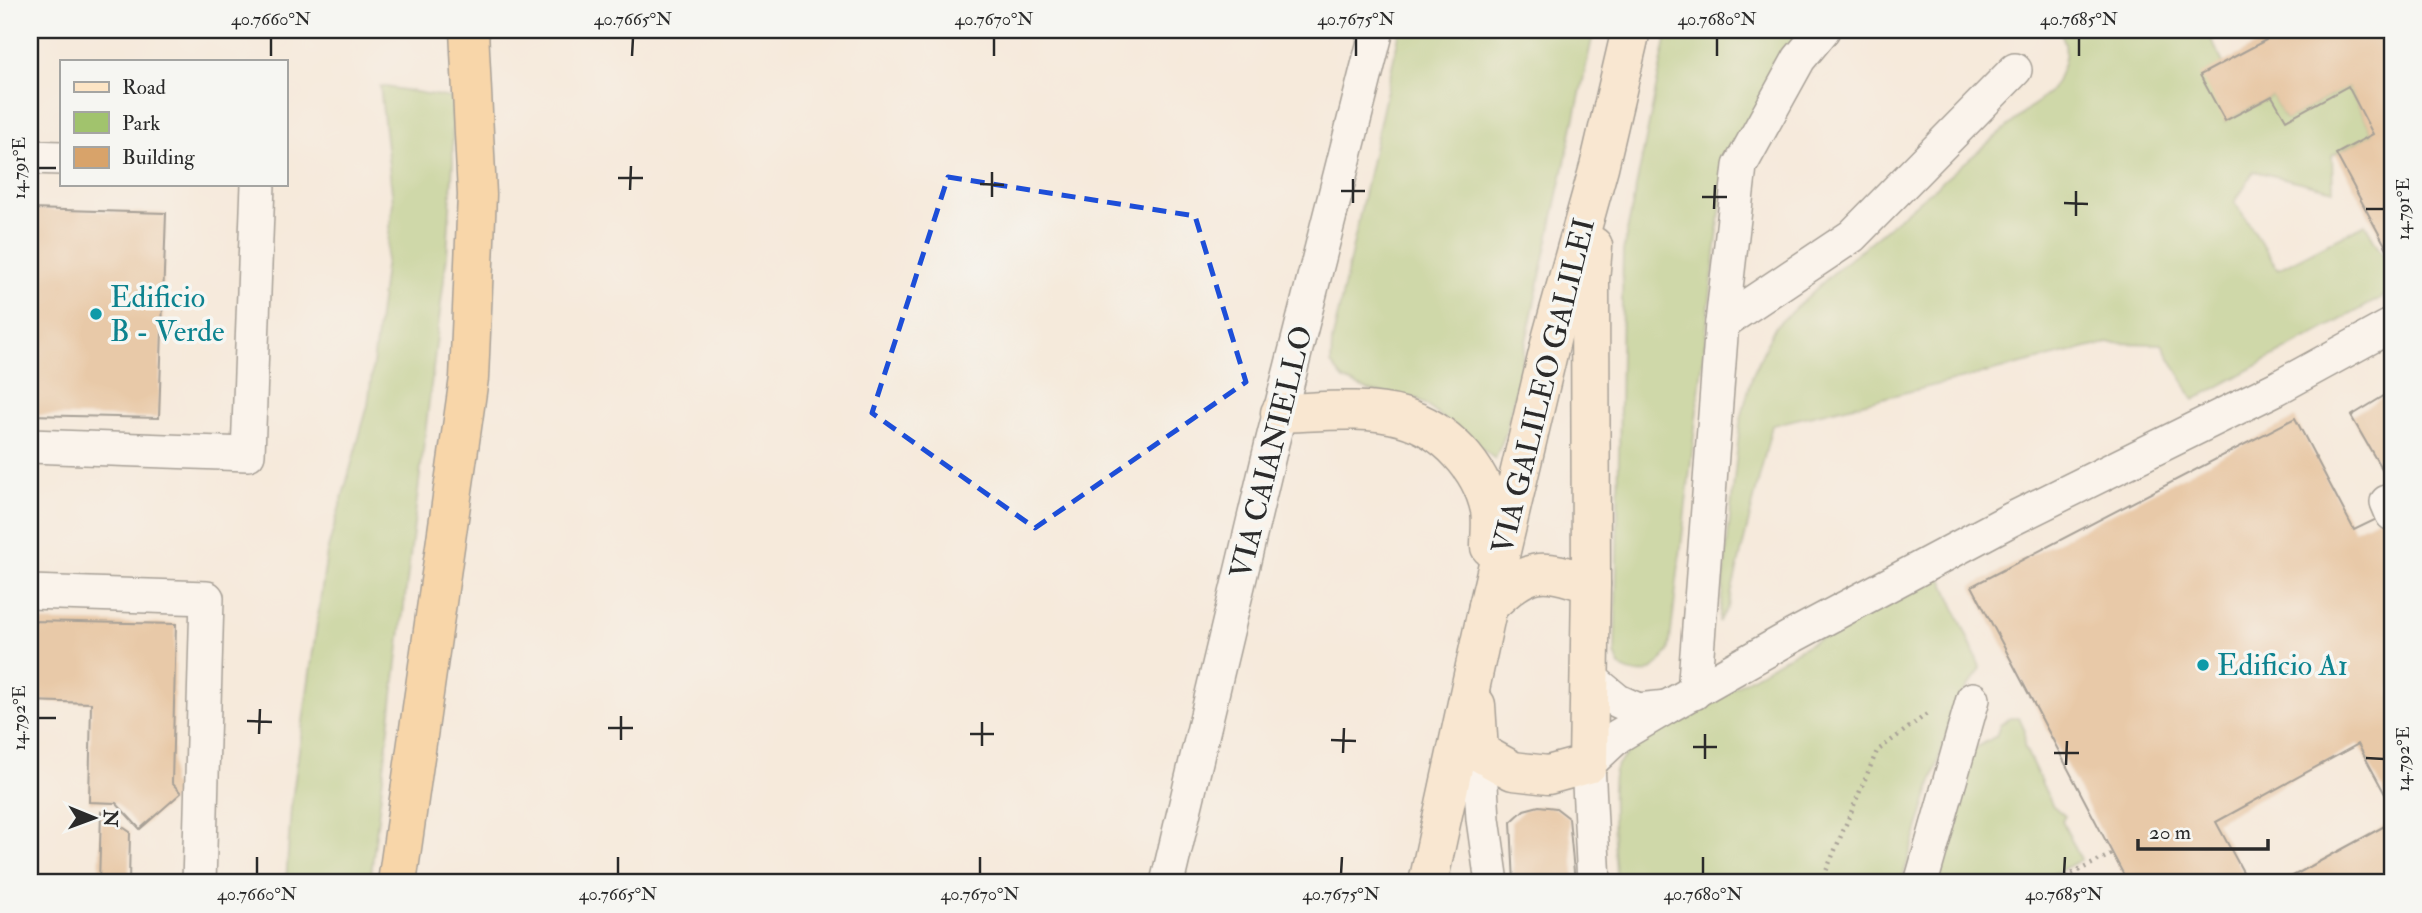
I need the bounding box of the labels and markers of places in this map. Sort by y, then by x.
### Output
place label: Edificio B - Verde [110,279,225,350]
marker: Edificio B - Verde [88,306,104,322]
place label: Edificio A1 [2217,647,2348,684]
marker: Edificio A1 [2195,657,2211,673]

